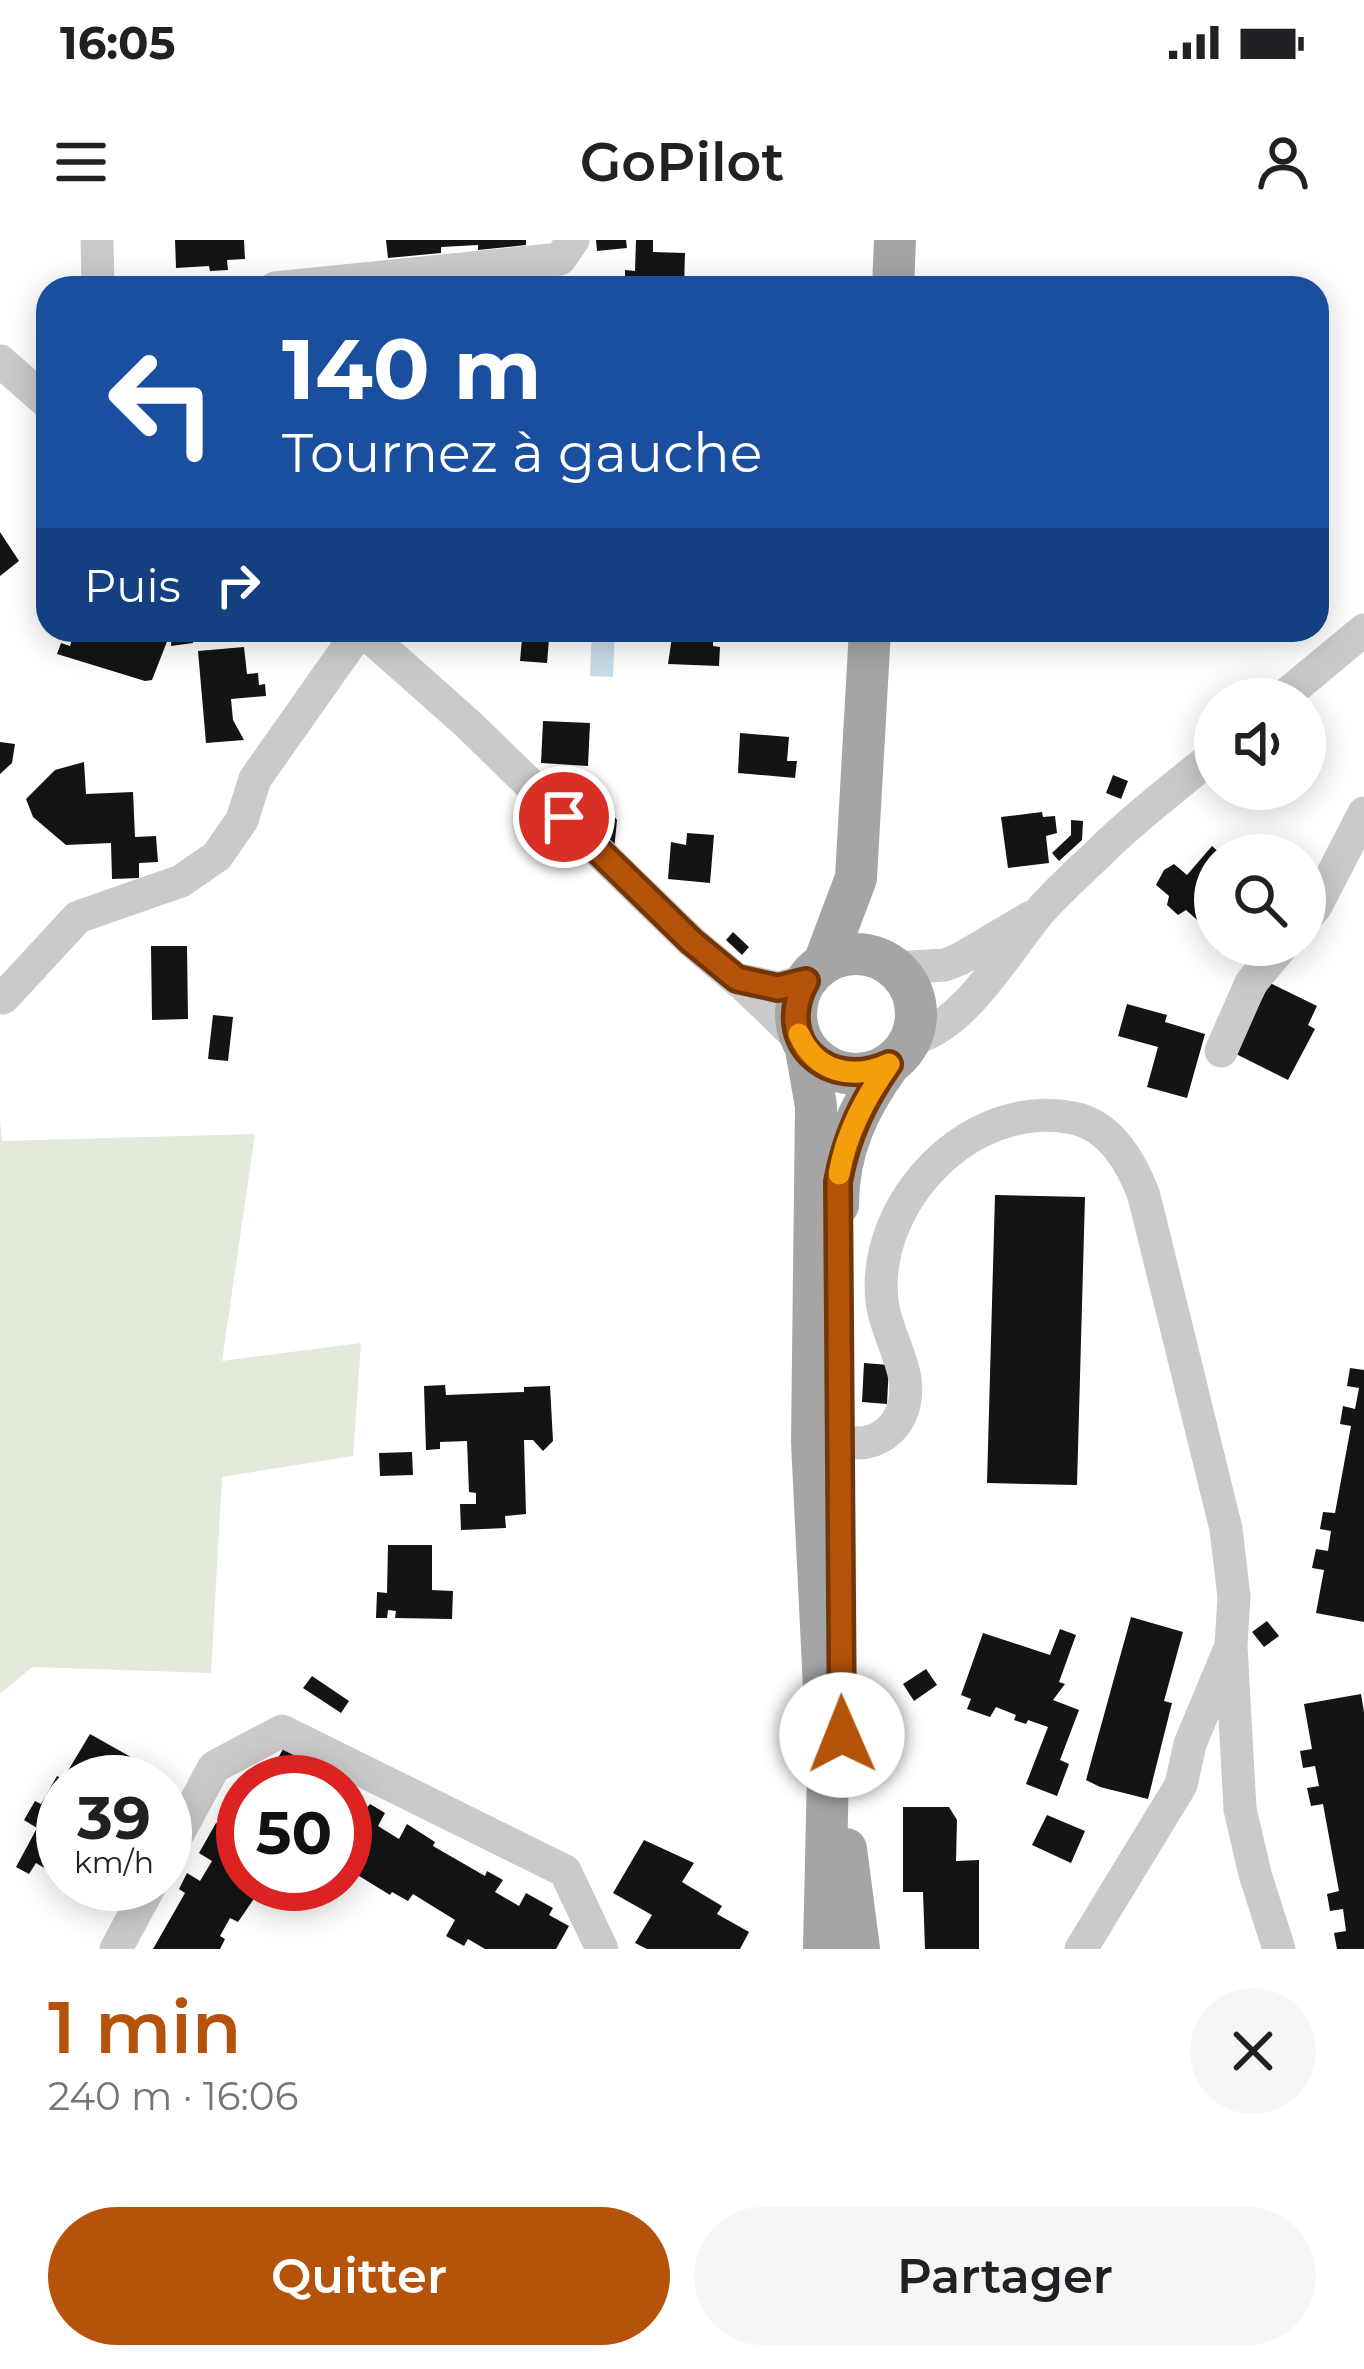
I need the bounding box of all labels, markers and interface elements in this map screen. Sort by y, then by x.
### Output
text: 16:05 [60,15,175,70]
icon: menu [48,129,114,195]
text: GoPilot [580,129,784,195]
icon: person [1250,129,1316,195]
text: 140 m [282,318,542,420]
icon: left [84,324,240,480]
text: Tournez à gauche [282,420,762,486]
icon: right [205,552,271,618]
text: Puis [84,558,181,613]
map controls [1194,678,1326,966]
button: sound [1194,678,1326,810]
pin [513,766,615,868]
icon: arrive [531,784,597,850]
button: search [1194,834,1326,966]
position arrow [779,1672,905,1798]
speed limit sign: 50 [216,1755,372,1911]
text: 39 [77,1781,151,1854]
text: km/h [74,1844,154,1881]
text: 1 min [48,1983,241,2071]
button: close [1190,1988,1316,2114]
text: 240 m · 16:06 [48,2072,298,2120]
button: Quitter [48,2207,670,2345]
button: Partager [694,2207,1316,2345]

